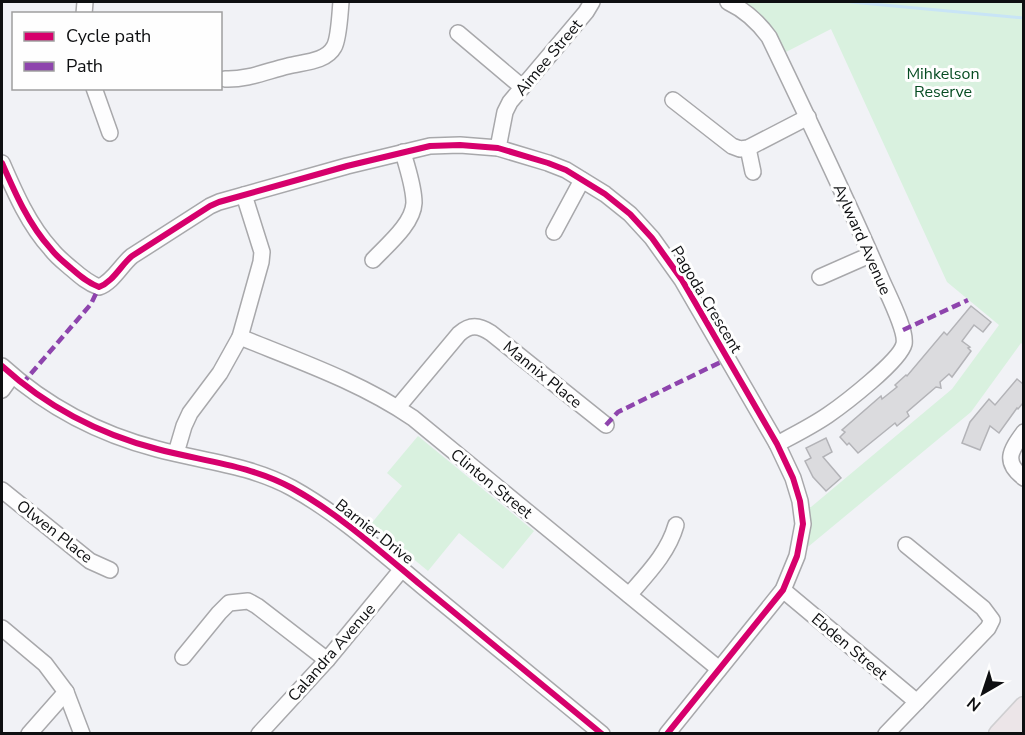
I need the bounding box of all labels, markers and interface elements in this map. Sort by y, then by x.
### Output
legend [12,12,222,90]
street label: Aimee Street [510,14,588,101]
text: Cycle path [66,24,151,48]
text: Path [66,54,103,78]
park label: Mihkelson Reserve [906,63,980,103]
street label: Aylward Avenue [828,180,896,298]
street label: Pagoda Crescent [665,242,747,358]
street label: Mannix Place [498,336,586,413]
street label: Clinton Street [446,444,537,524]
street label: Barnier Drive [331,494,418,569]
street label: Olwen Place [12,495,97,568]
street label: Calandra Avenue [283,599,381,706]
street label: Ebden Street [807,608,892,685]
north arrow [953,663,1013,723]
text: N [963,692,986,716]

